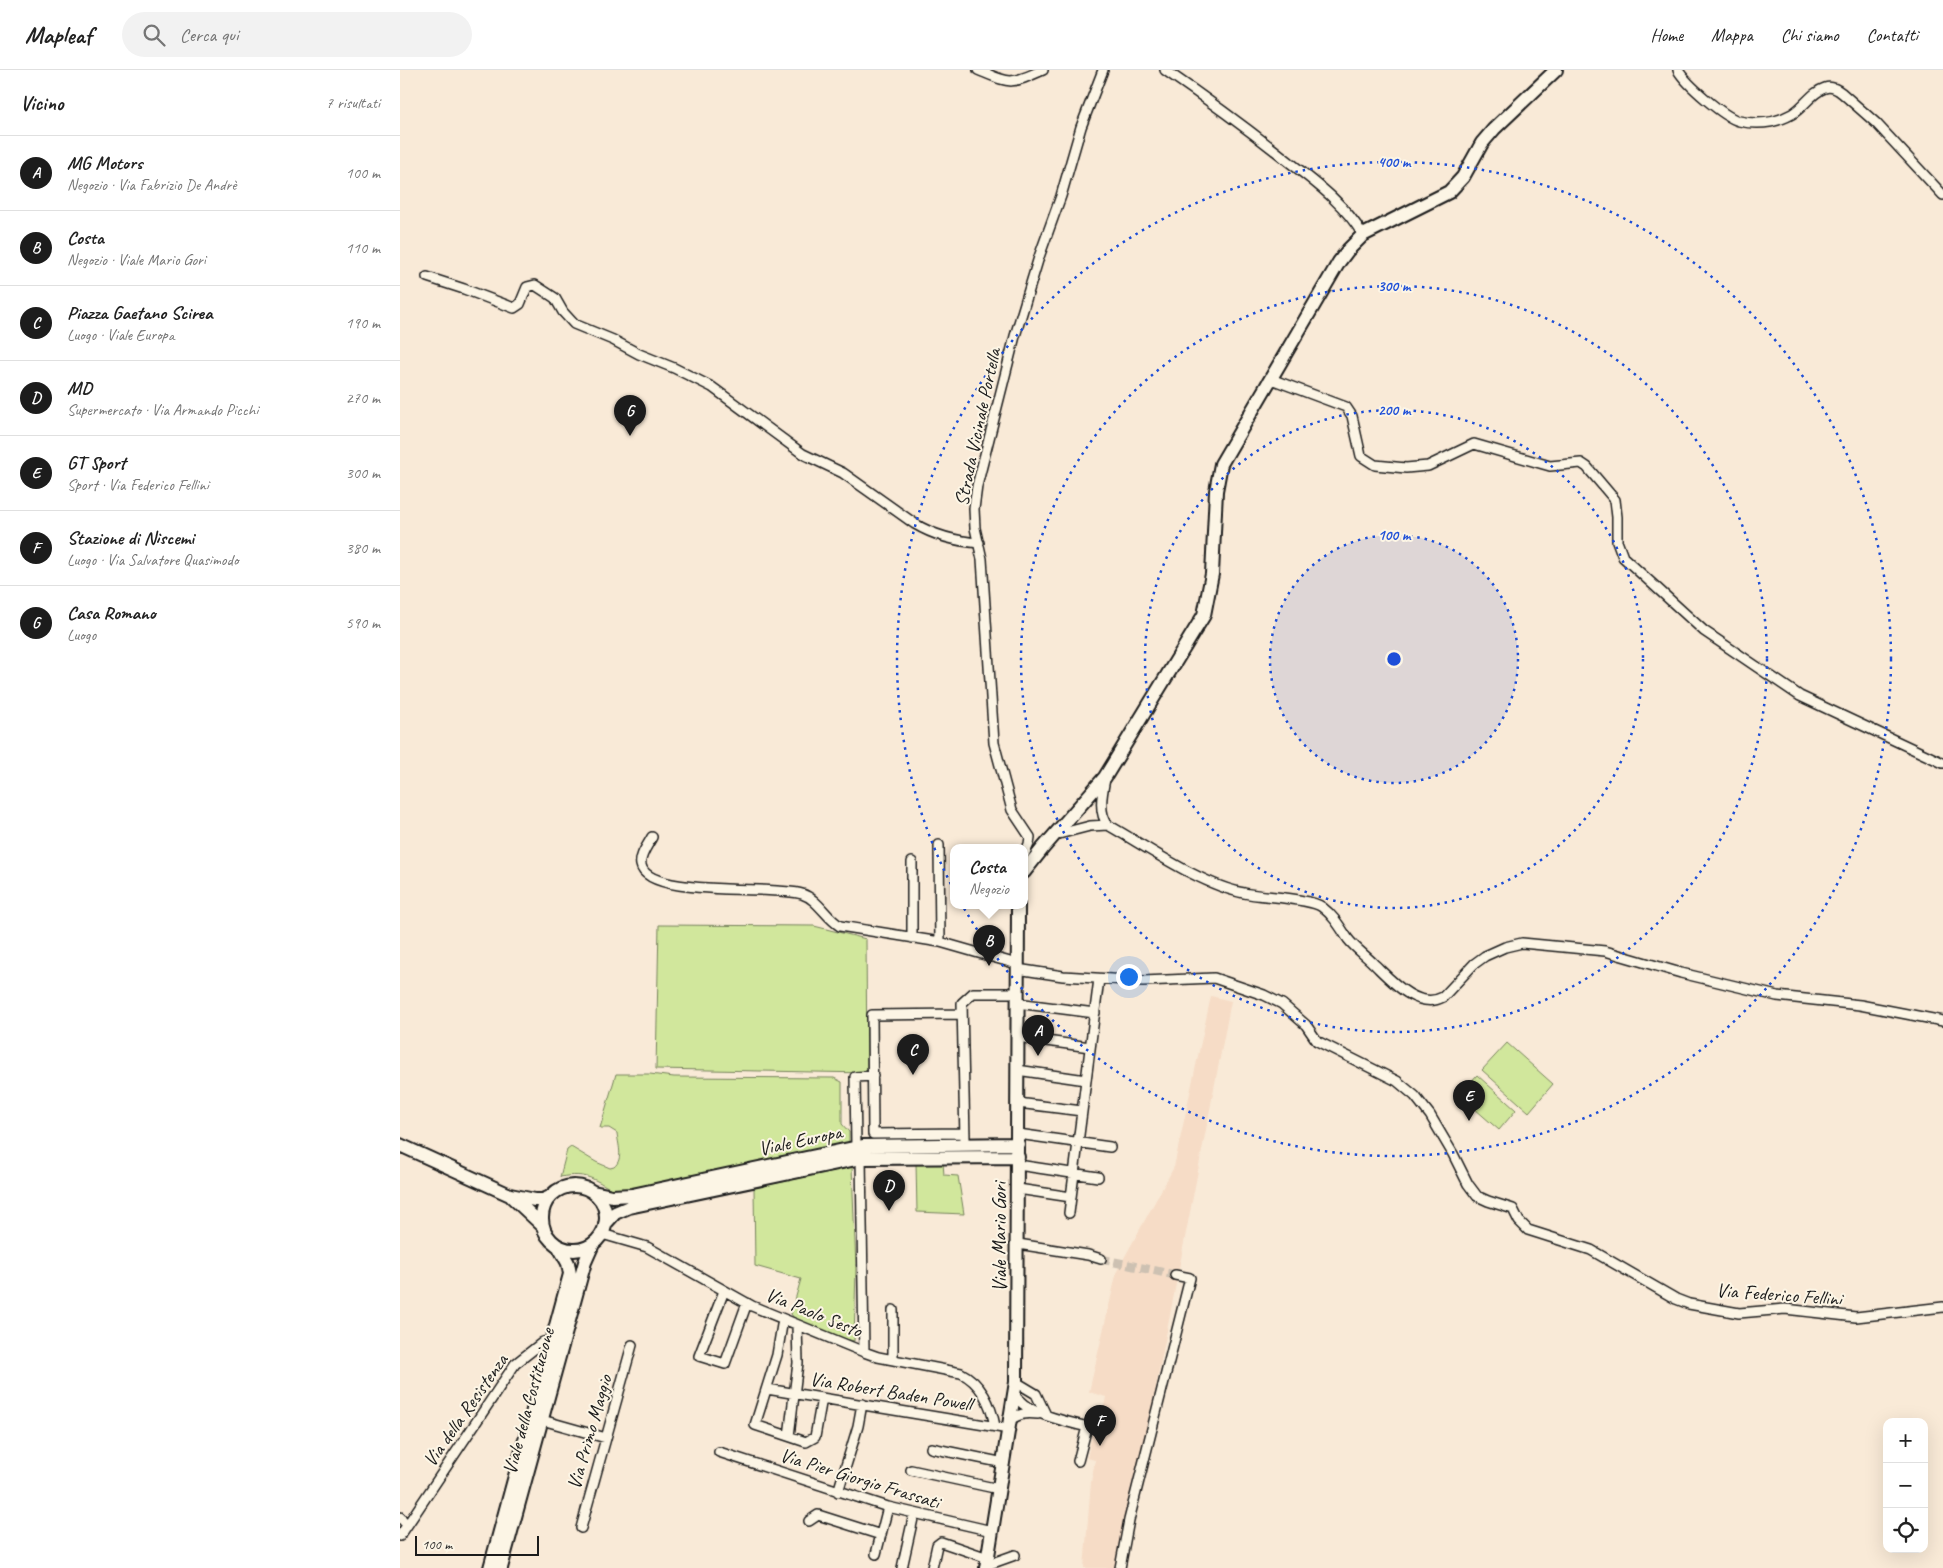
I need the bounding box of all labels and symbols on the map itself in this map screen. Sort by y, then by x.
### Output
text: 400 m [1378,153,1412,172]
text: 300 m [1378,277,1412,296]
street label: Strada Vicinale Portella [949,344,1007,508]
pin: G [614,395,646,436]
text: 200 m [1378,401,1412,420]
text: 100 m [1378,526,1412,545]
centre of rings [1385,650,1403,668]
pin: B [973,925,1005,966]
your location [1116,964,1142,990]
pin: A [1022,1015,1054,1056]
pin: C [897,1034,929,1075]
pin: E [1453,1080,1485,1121]
street label: Viale Europa [756,1119,846,1161]
pin: D [873,1170,905,1211]
street label: Viale Mario Gori [987,1180,1012,1292]
street label: Via Federico Fellini [1715,1278,1845,1312]
street label: Via Paolo Sesto [762,1282,866,1343]
street label: Viale della Costituzione [497,1324,560,1477]
street label: Via della Resistenza [417,1347,515,1472]
street label: Via Robert Baden Powell [808,1366,977,1417]
street label: Via Primo Maggio [561,1371,618,1492]
pin: F [1084,1405,1116,1446]
street label: Via Pier Giorgio Frassati [777,1442,945,1515]
scale bar [415,1533,539,1556]

